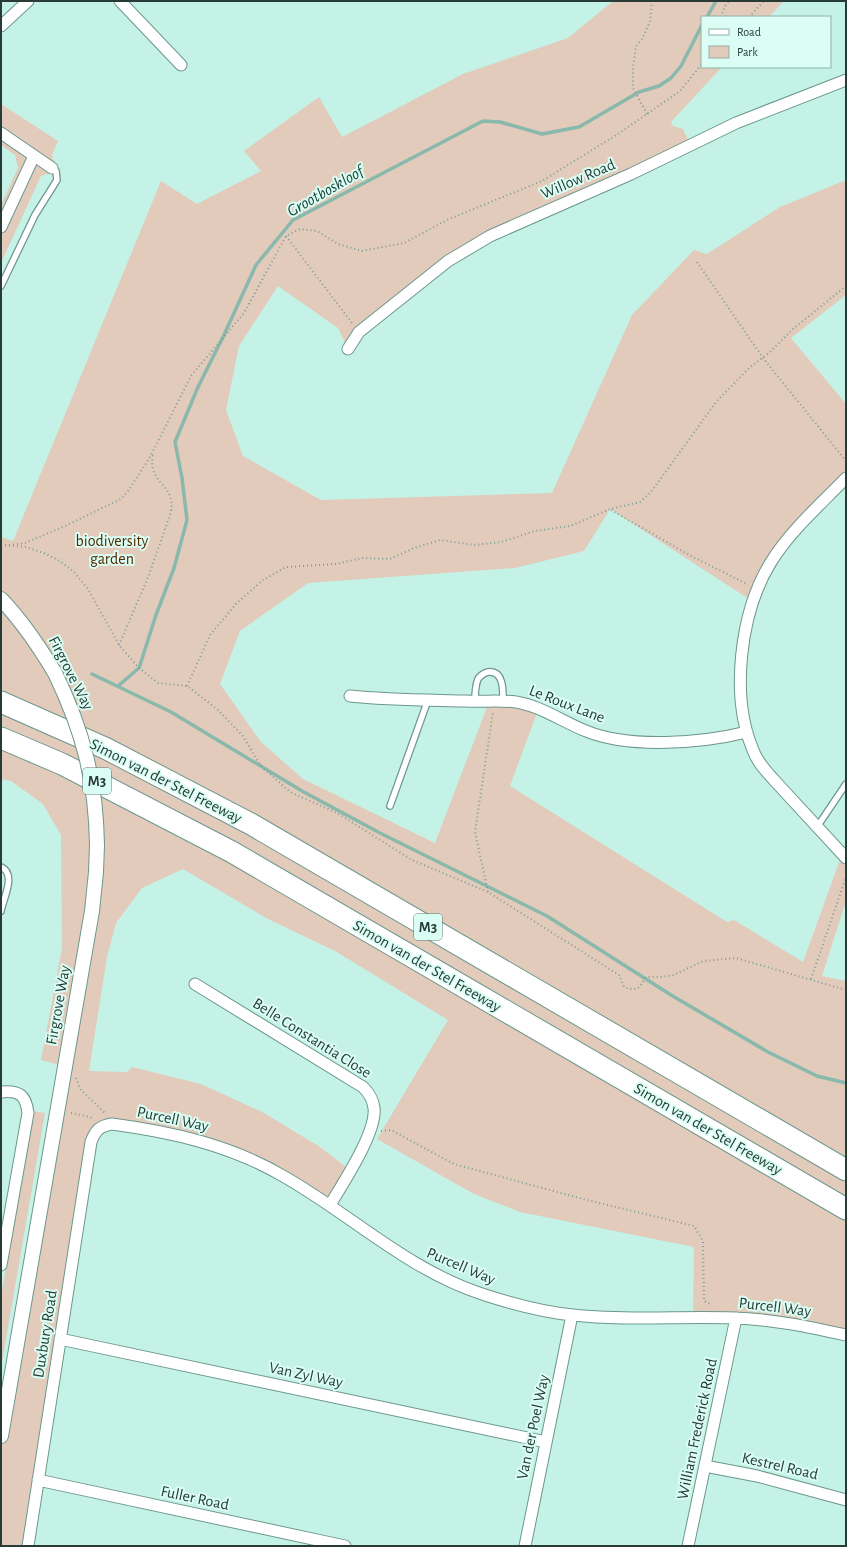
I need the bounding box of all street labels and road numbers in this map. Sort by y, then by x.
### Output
street label: Willow Road [539,156,617,202]
street label: Firgrove Way [45,633,96,713]
street label: Le Roux Lane [527,682,607,726]
street label: Simon van der Stel Freeway [87,736,245,827]
road number: M3 [83,768,111,794]
road number: M3 [414,914,442,940]
street label: Simon van der Stel Freeway [350,917,504,1016]
street label: Firgrove Way [43,964,74,1046]
street label: Belle Constantia Close [250,995,374,1081]
street label: Simon van der Stel Freeway [631,1080,785,1179]
street label: Purcell Way [136,1104,210,1135]
street label: Purcell Way [424,1244,498,1289]
street label: Duxbury Road [30,1289,61,1379]
street label: Purcell Way [738,1295,812,1320]
street label: William Frederick Road [674,1357,720,1501]
street label: Van Zyl Way [267,1359,345,1392]
street label: Van der Poel Way [514,1373,553,1481]
street label: Kestrel Road [740,1449,820,1483]
street label: Fuller Road [159,1483,231,1513]

